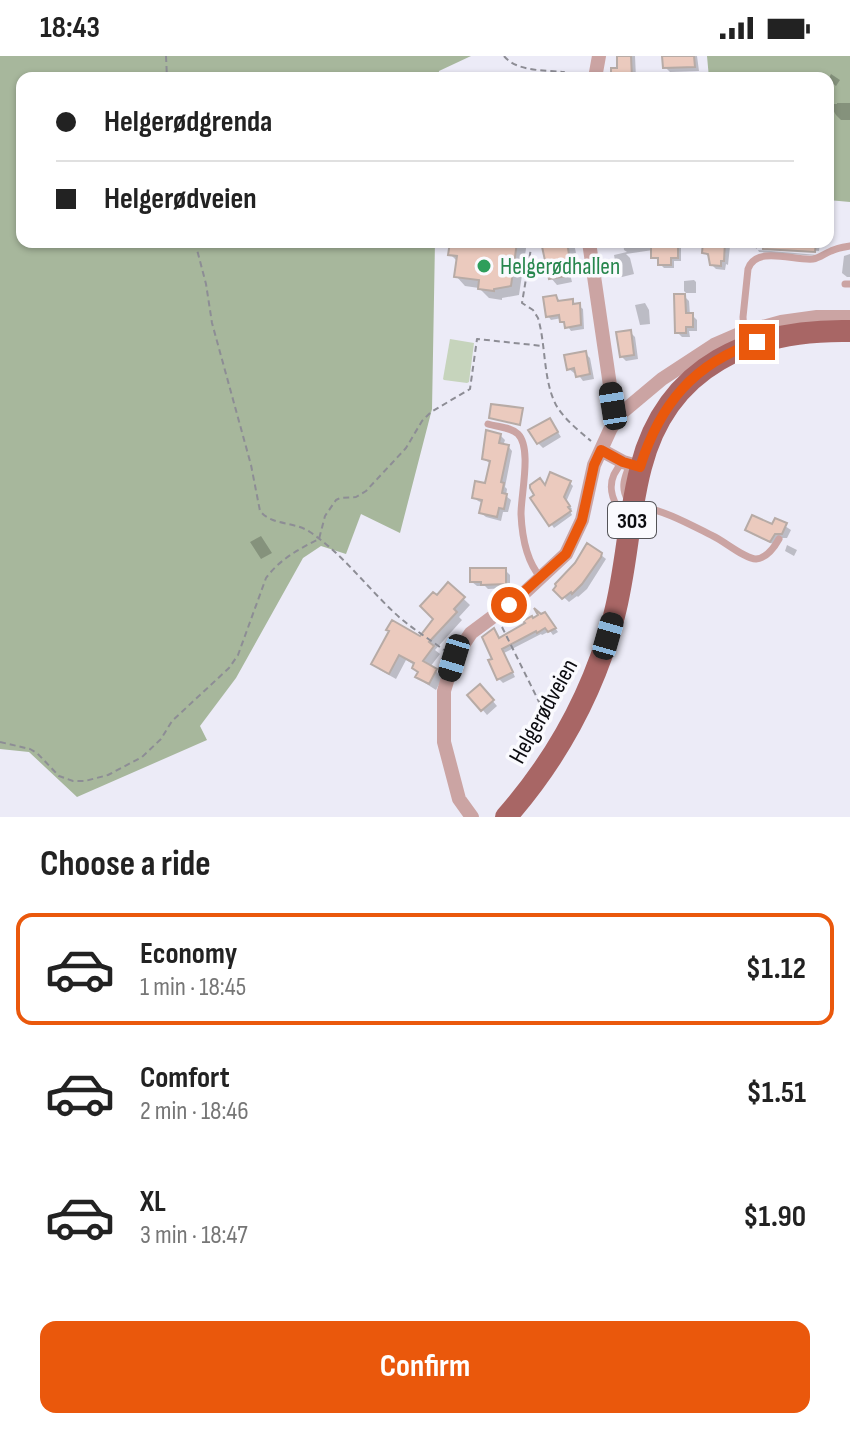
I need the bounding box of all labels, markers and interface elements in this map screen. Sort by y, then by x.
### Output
text: 18:43 [40,10,100,46]
text: Helgerødgrenda [104,104,272,140]
text: Helgerødveien [104,181,257,217]
place label: Helgerødhallen [500,252,620,281]
marker: Helgerødhallen [475,257,493,275]
route end [739,324,775,360]
car [597,380,629,432]
road number: 303 [608,502,656,538]
route start [491,587,527,623]
car [590,610,626,662]
car [436,632,472,684]
street label: Helgerødveien [503,654,584,769]
text: Choose a ride [40,843,211,886]
icon: car [44,933,116,1005]
text: Economy [140,936,237,972]
text: $1.12 [746,951,806,987]
text: 1 min · 18:45 [140,972,246,1003]
icon: car [44,1057,116,1129]
text: Comfort [140,1060,230,1096]
text: $1.51 [746,1075,806,1111]
text: 2 min · 18:46 [140,1096,249,1127]
icon: car [44,1181,116,1253]
text: XL [140,1184,166,1220]
text: $1.90 [743,1199,806,1235]
text: 3 min · 18:47 [140,1220,248,1251]
button: Confirm [40,1321,810,1413]

